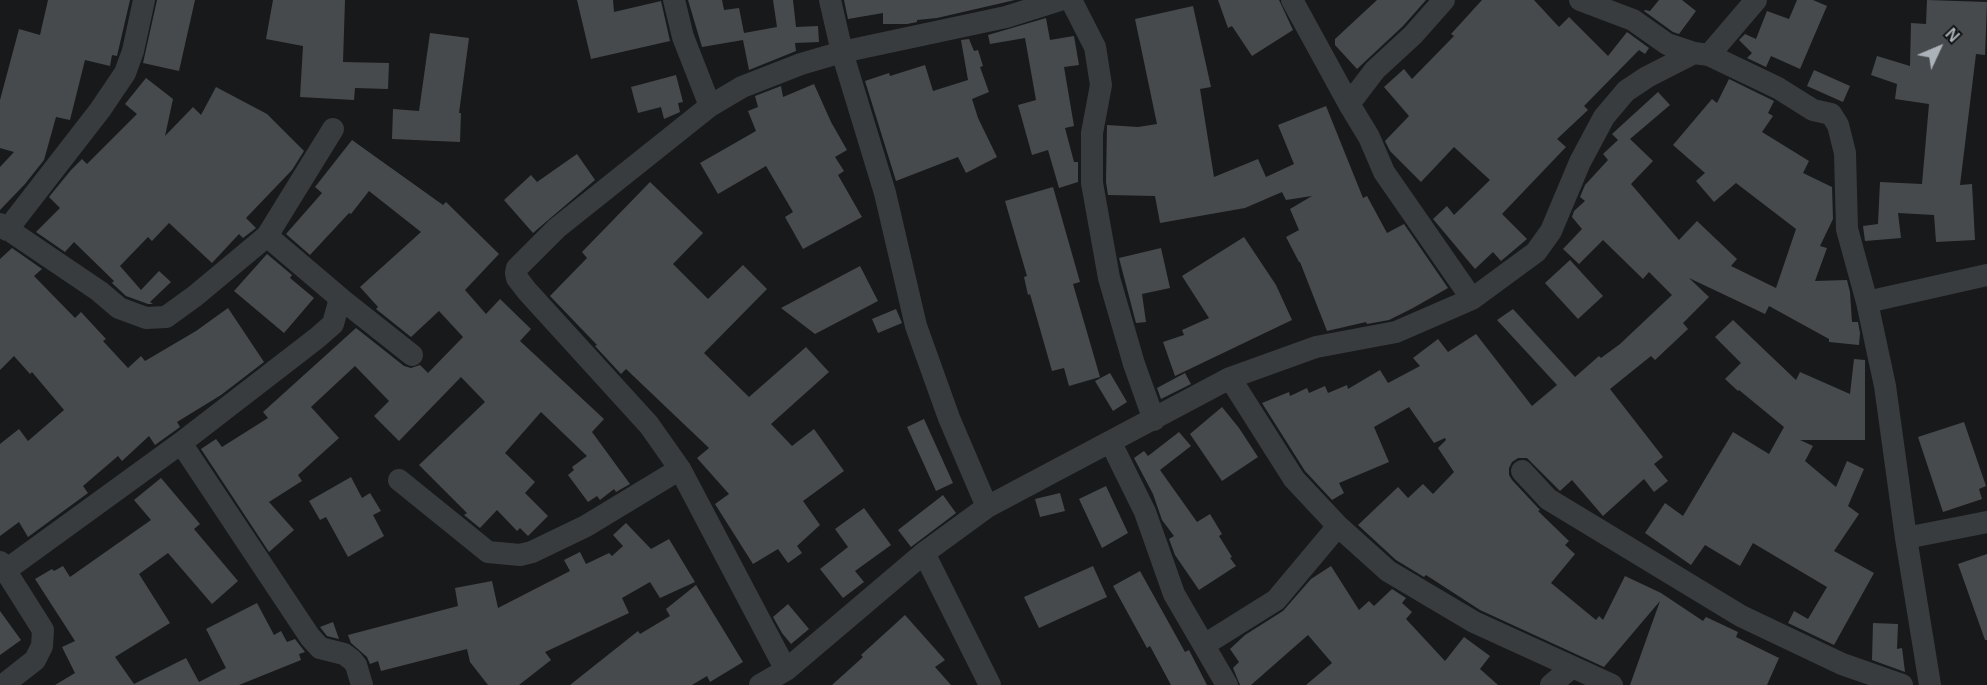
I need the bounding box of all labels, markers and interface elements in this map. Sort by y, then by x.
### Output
north arrow [1909,18,1969,78]
text: N [1942,25,1962,45]

